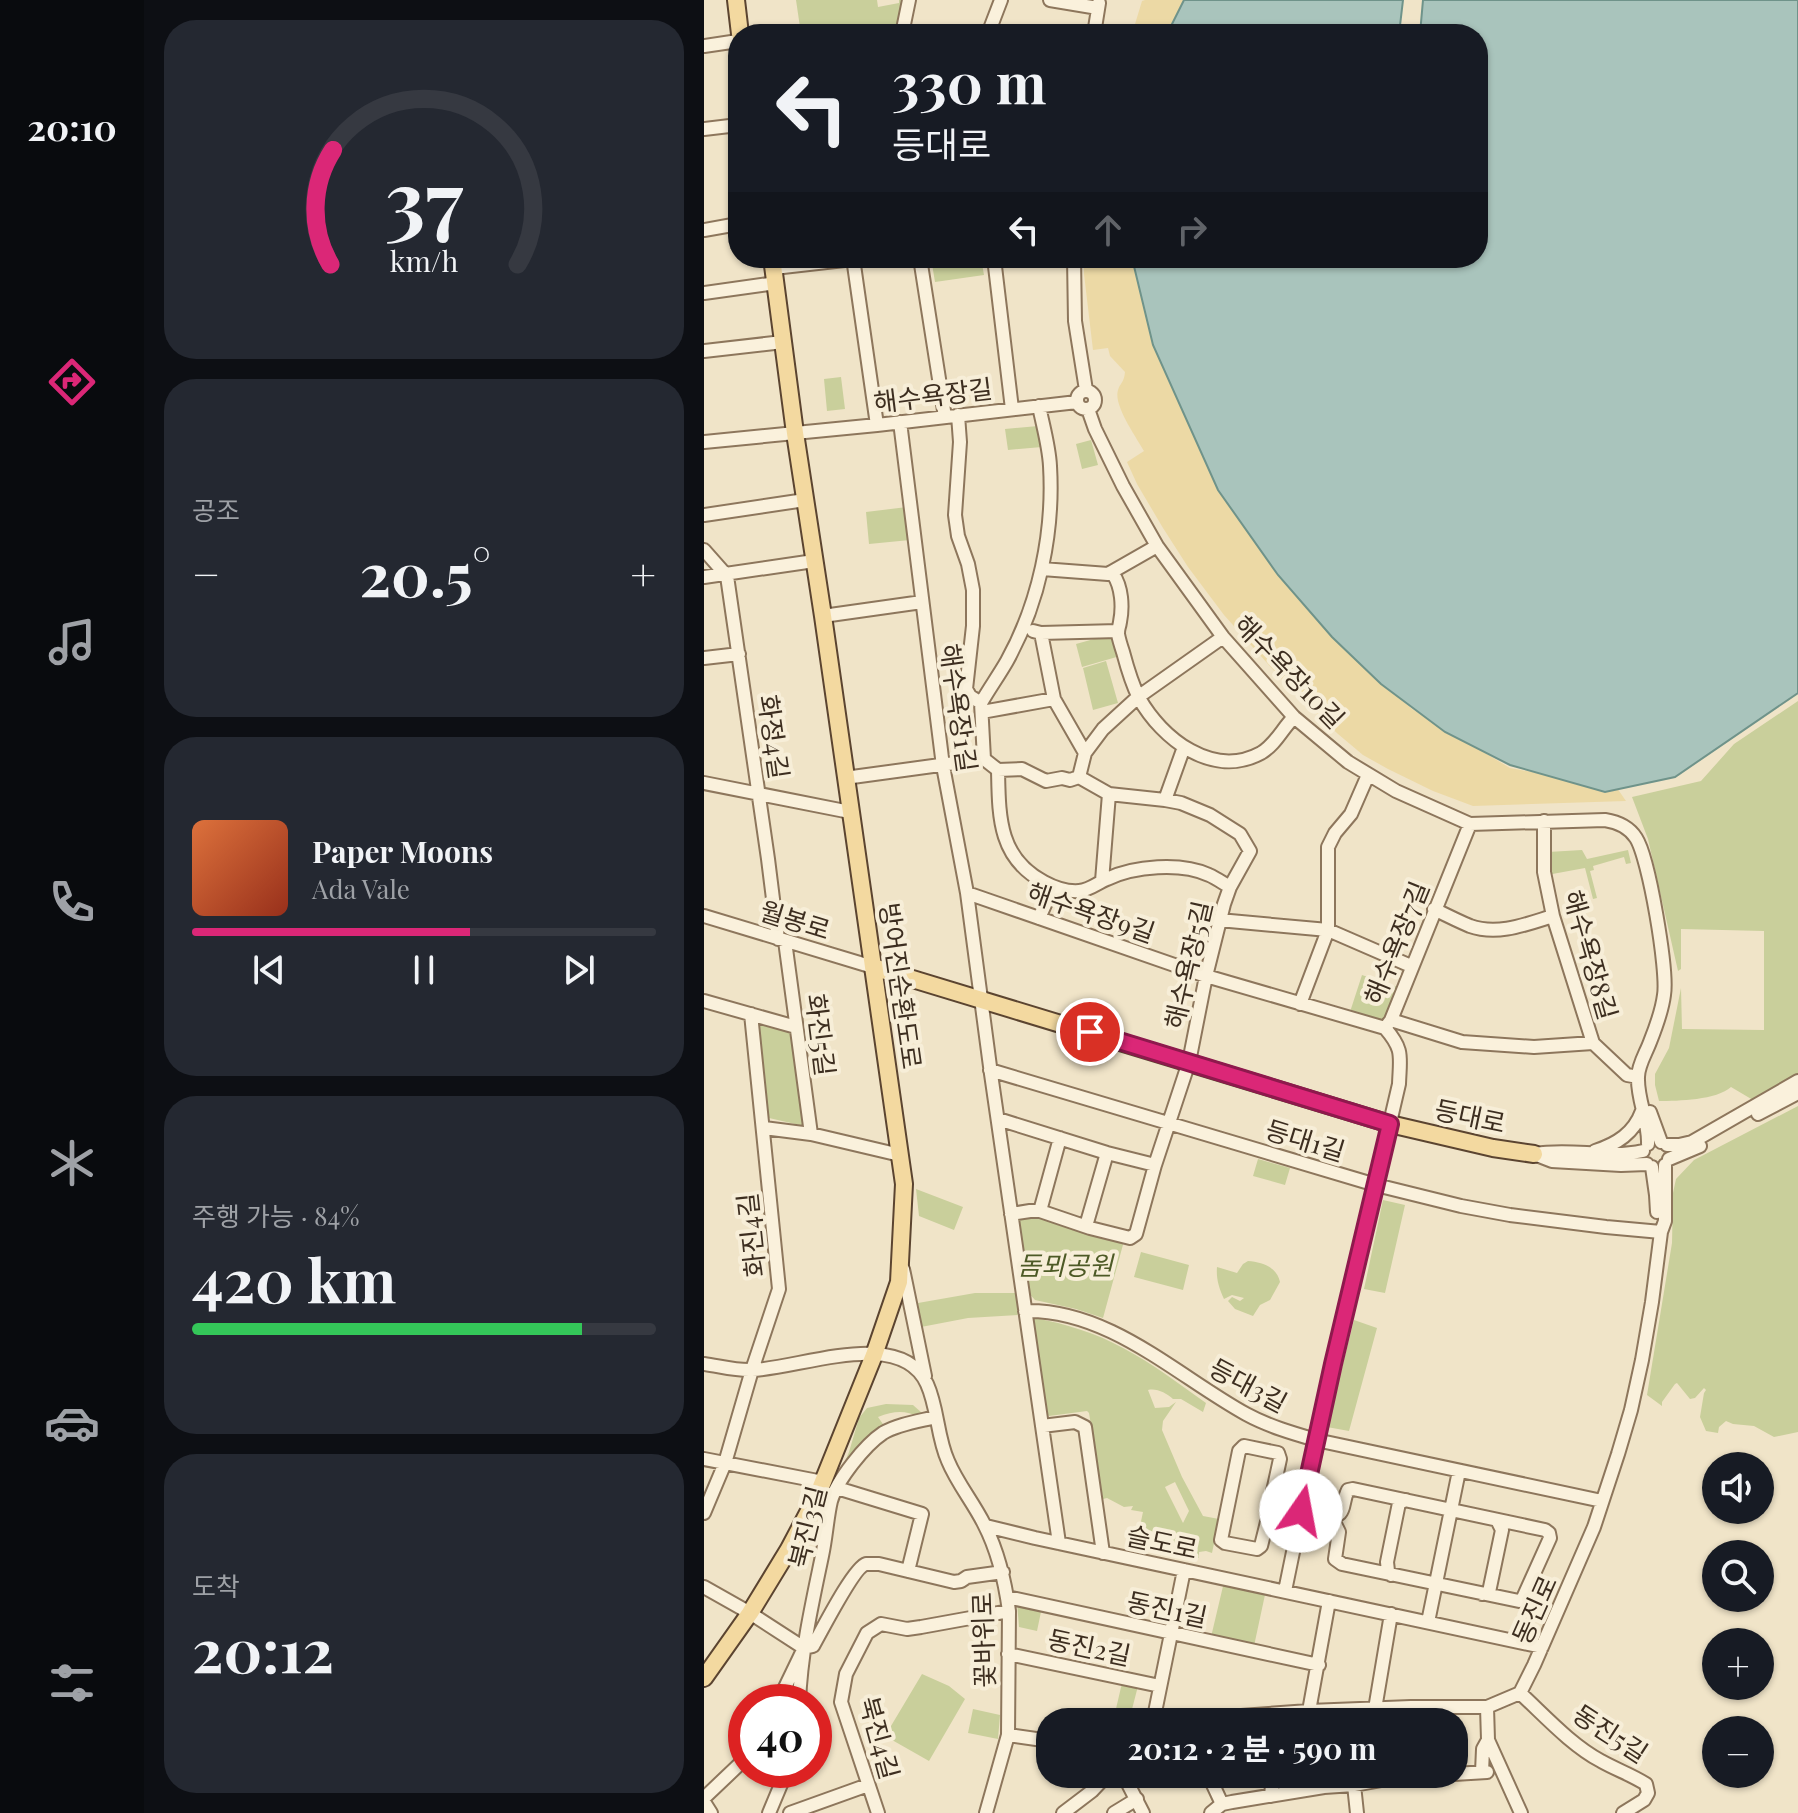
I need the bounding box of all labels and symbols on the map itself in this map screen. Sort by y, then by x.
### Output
street label: 해수욕장길 [871,370,994,419]
street label: 해수욕장10길 [1227,607,1353,735]
street label: 해수욕장1길 [933,641,986,774]
street label: 화정4길 [751,692,798,781]
street label: 해수욕장9길 [1023,873,1160,950]
street label: 해수욕장7길 [1355,876,1436,1009]
street label: 해수욕장8길 [1556,886,1627,1023]
street label: 월봉로 [756,892,835,947]
street label: 해수욕장5길 [1156,897,1219,1032]
street label: 방어진순환도로 [873,900,930,1071]
street label: 화진5길 [799,992,844,1078]
pin [1056,998,1124,1066]
street label: 등대로 [1432,1091,1509,1140]
street label: 등대1길 [1261,1111,1349,1168]
street label: 화진4길 [729,1191,772,1279]
park label: 돔뫼공원 [1017,1247,1115,1282]
street label: 등대3길 [1204,1350,1294,1420]
position arrow [1259,1469,1343,1553]
street label: 북진3길 [779,1482,834,1571]
street label: 슬도로 [1124,1517,1201,1566]
street label: 동진로 [1503,1569,1564,1649]
street label: 동진1길 [1124,1583,1211,1634]
street label: 꽃바위로 [963,1592,1002,1688]
street label: 동진2길 [1044,1621,1134,1672]
speed limit sign: 40 [728,1684,832,1788]
street label: 북진4길 [853,1692,908,1783]
street label: 동진5길 [1567,1696,1655,1770]

